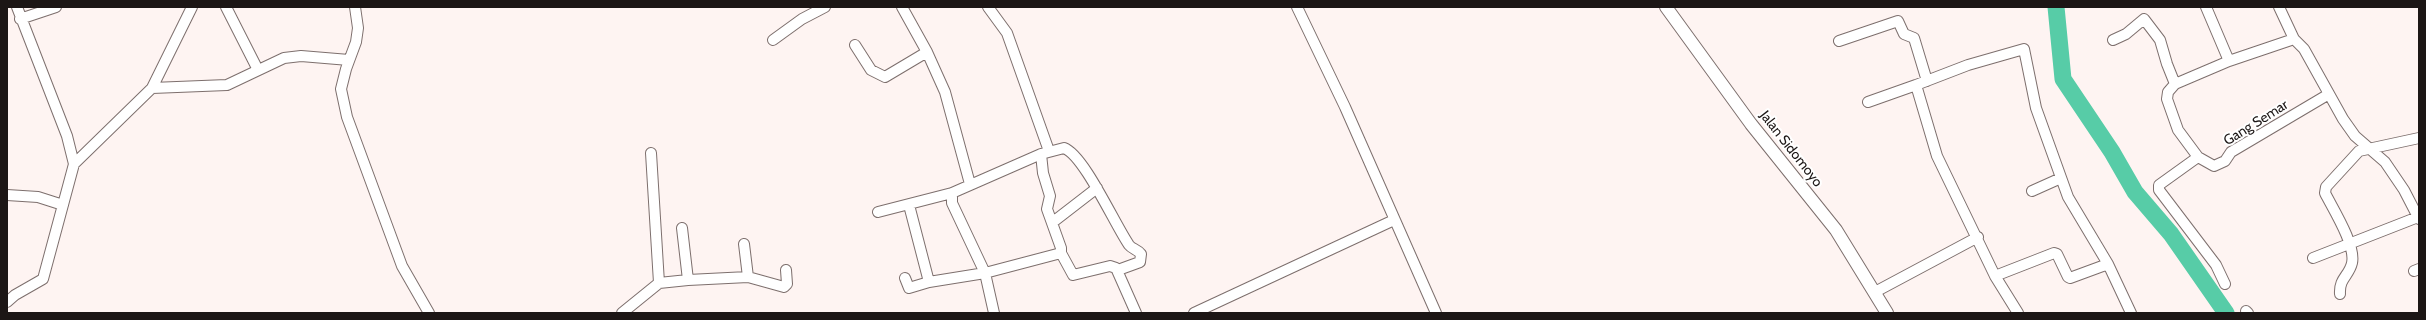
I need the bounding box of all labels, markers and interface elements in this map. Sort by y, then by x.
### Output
street label: Gang Semar [2221,97,2291,149]
street label: Jalan Sidomoyo [1756,108,1826,190]

